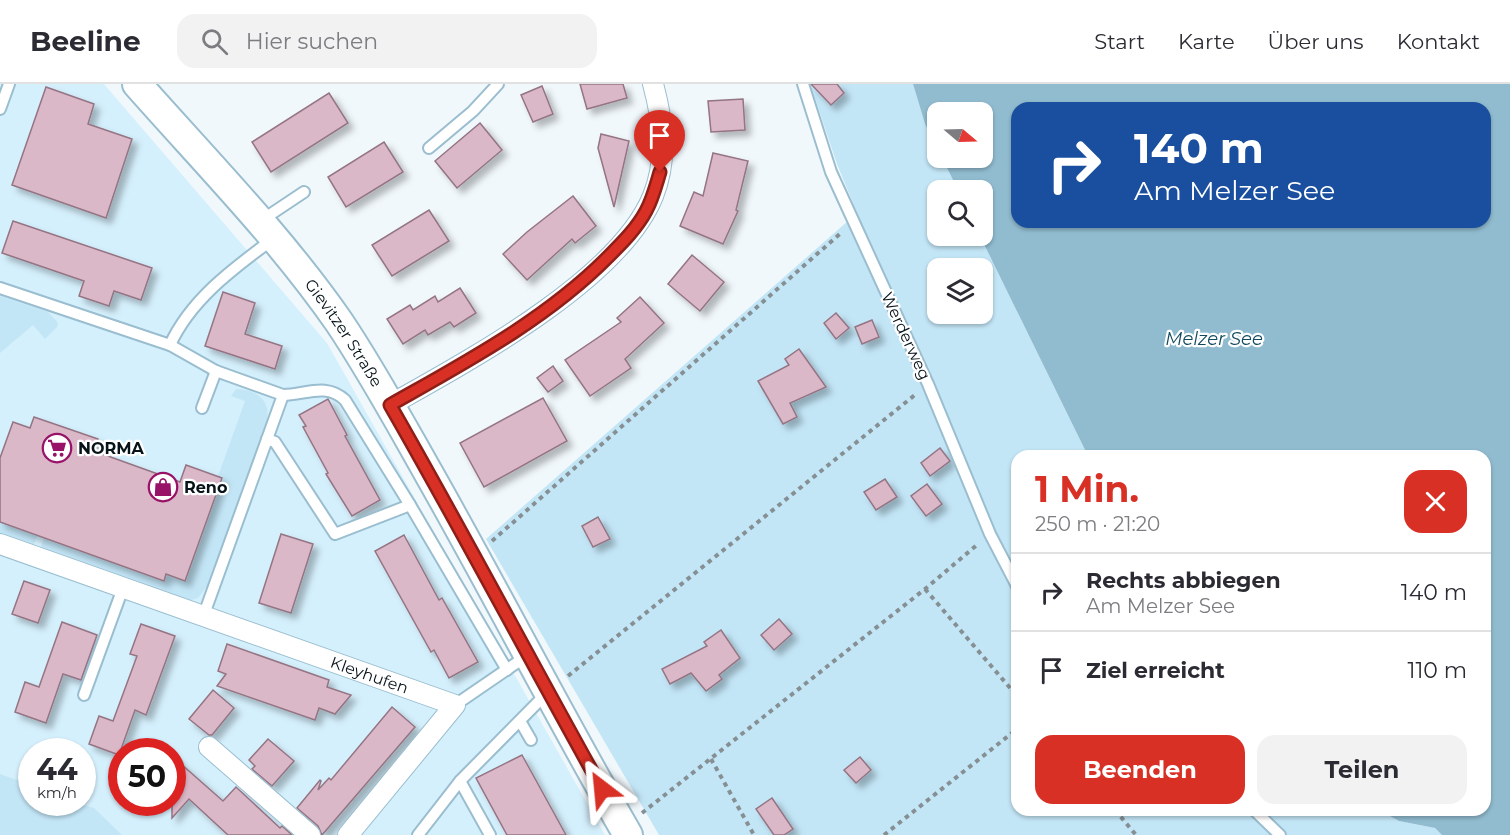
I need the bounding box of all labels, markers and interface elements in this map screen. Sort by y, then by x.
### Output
search box [177,14,597,68]
text: Beeline [30,24,141,58]
icon: search [198,25,231,58]
text: Hier suchen [246,28,378,55]
text: Start [1094,29,1145,54]
text: Karte [1178,29,1235,54]
text: Über uns [1268,29,1364,54]
text: Kontakt [1397,29,1480,54]
north arrow [927,102,993,168]
map controls [927,102,993,324]
pin [634,110,685,172]
icon: arrive [643,119,676,152]
text: 140 m [1134,122,1264,174]
icon: right [1035,126,1113,204]
text: Am Melzer See [1134,174,1335,207]
button: search [927,180,993,246]
button: layers [927,258,993,324]
street label: Gievitzer Straße [301,275,387,390]
street label: Werderweg [877,289,935,383]
water label: Melzer See [1165,328,1263,350]
supermarket icon: NORMA [41,432,73,464]
place label: NORMA [78,439,144,458]
text: 1 Min. [1035,467,1139,511]
button: close [1404,470,1467,533]
shop icon: Reno [147,471,179,503]
place label: Reno [184,478,227,497]
text: 250 m · 21:20 [1035,512,1160,536]
text: Rechts abbiegen [1086,567,1281,594]
icon: right [1035,576,1068,609]
text: 140 m [1401,579,1467,606]
text: Am Melzer See [1086,594,1235,618]
street label: Kleyhufen [328,652,411,697]
icon: arrive [1035,654,1068,687]
text: Ziel erreicht [1086,657,1225,684]
text: 110 m [1407,657,1467,684]
button: Beenden [1035,735,1245,804]
button: Teilen [1257,735,1467,804]
speed limit sign: 50 [108,738,186,816]
text: 44 [36,751,78,788]
position arrow [570,757,634,821]
text: km/h [37,783,77,802]

